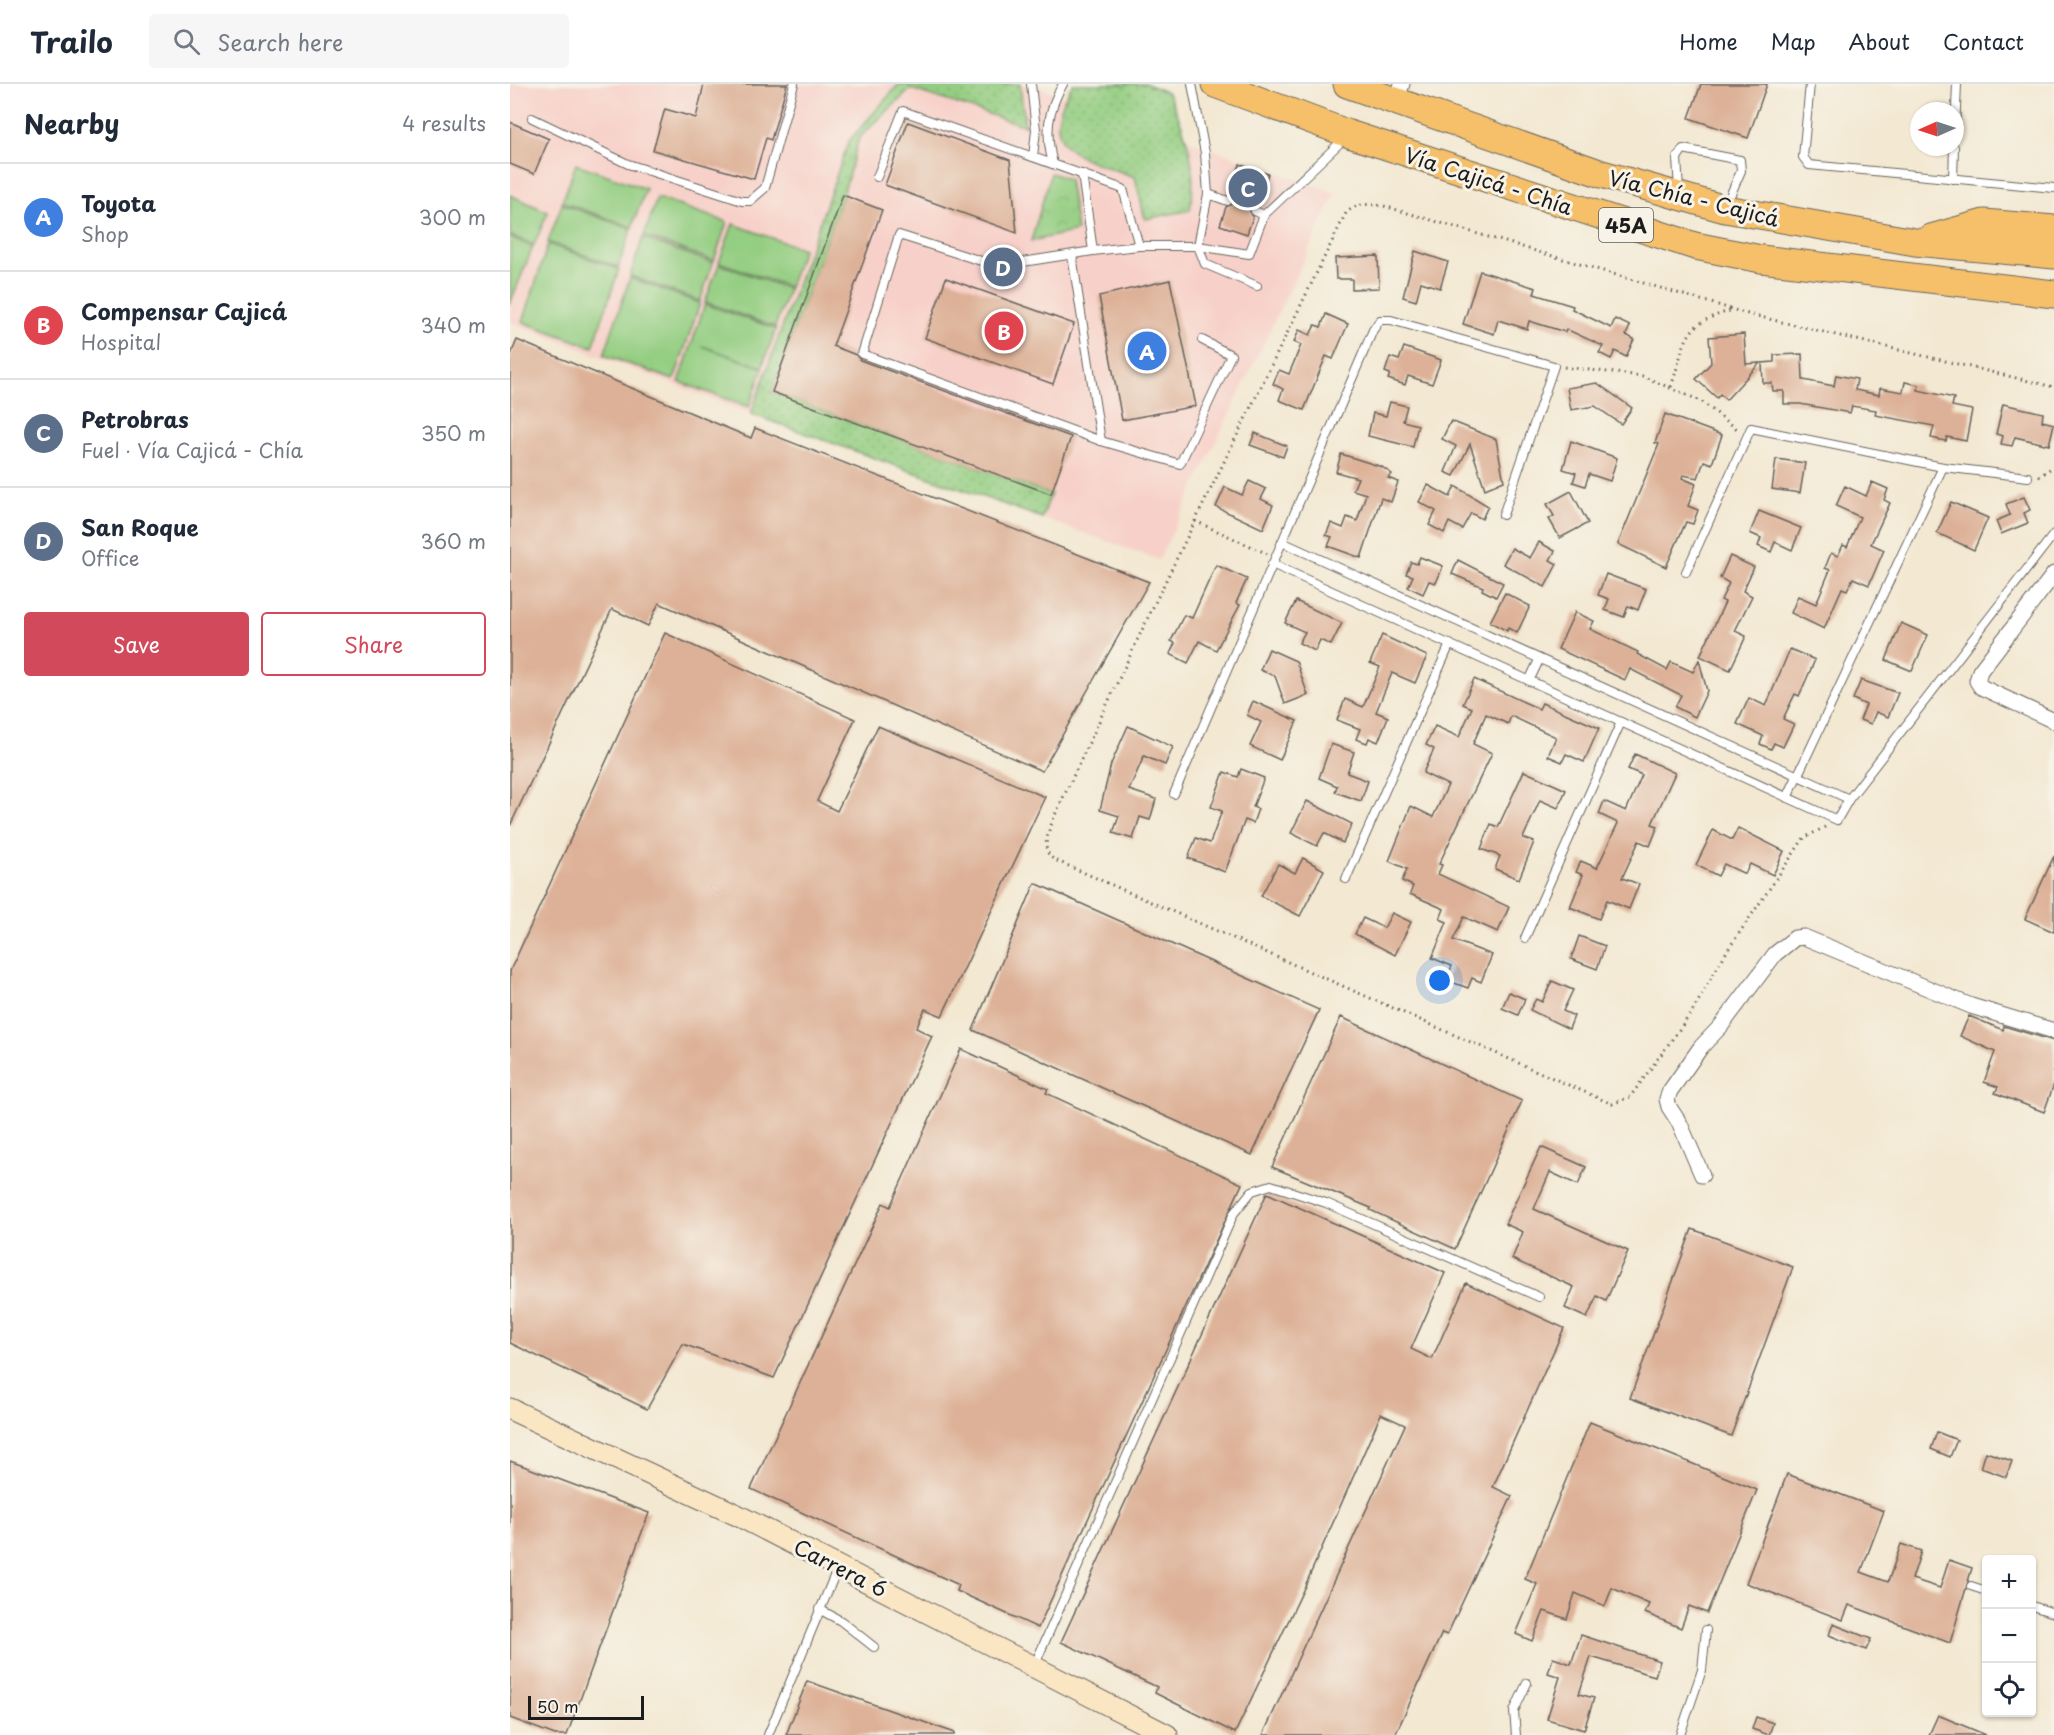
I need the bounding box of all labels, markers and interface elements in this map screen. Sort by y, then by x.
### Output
search box [149,14,569,68]
text: Trailo [30,20,113,63]
icon: search [170,25,203,58]
text: Search here [218,25,343,58]
text: Home [1679,25,1738,57]
text: Map [1771,25,1816,57]
text: About [1849,25,1910,57]
text: Contact [1943,25,2024,57]
north arrow [1910,102,1964,156]
text: Nearby [24,104,119,143]
text: 4 results [402,108,486,138]
street label: Vía Cajicá - Chía [1401,138,1577,222]
street label: Vía Chía - Cajicá [1605,160,1783,234]
pin: C [1228,166,1268,210]
text: Toyota [81,186,156,219]
text: A [36,202,51,232]
text: 300 m [419,202,486,232]
road number: 45A [1599,208,1653,242]
text: Shop [81,219,129,249]
pin: D [984,244,1022,290]
text: Compensar Cajicá [81,294,287,327]
pin: B [984,308,1024,354]
text: B [37,310,50,340]
text: 340 m [421,310,486,340]
text: Hospital [81,327,161,357]
pin: A [1128,328,1166,374]
text: Petrobras [81,402,189,435]
text: C [36,418,51,448]
text: 350 m [421,418,486,448]
text: Fuel · Vía Cajicá - Chía [81,435,303,465]
text: San Roque [81,510,198,543]
text: D [36,526,51,556]
text: 360 m [420,526,486,556]
text: Office [81,543,139,573]
button: Save [24,612,249,676]
button: Share [261,612,486,676]
your location [1425,966,1454,995]
street label: Carrera 6 [789,1530,893,1604]
map controls [1982,1555,2036,1717]
button: + [1982,1555,2036,1609]
button: − [1982,1609,2036,1663]
button: locate [1982,1663,2036,1717]
scale bar [528,1693,644,1720]
text: 50 m [537,1694,578,1718]

